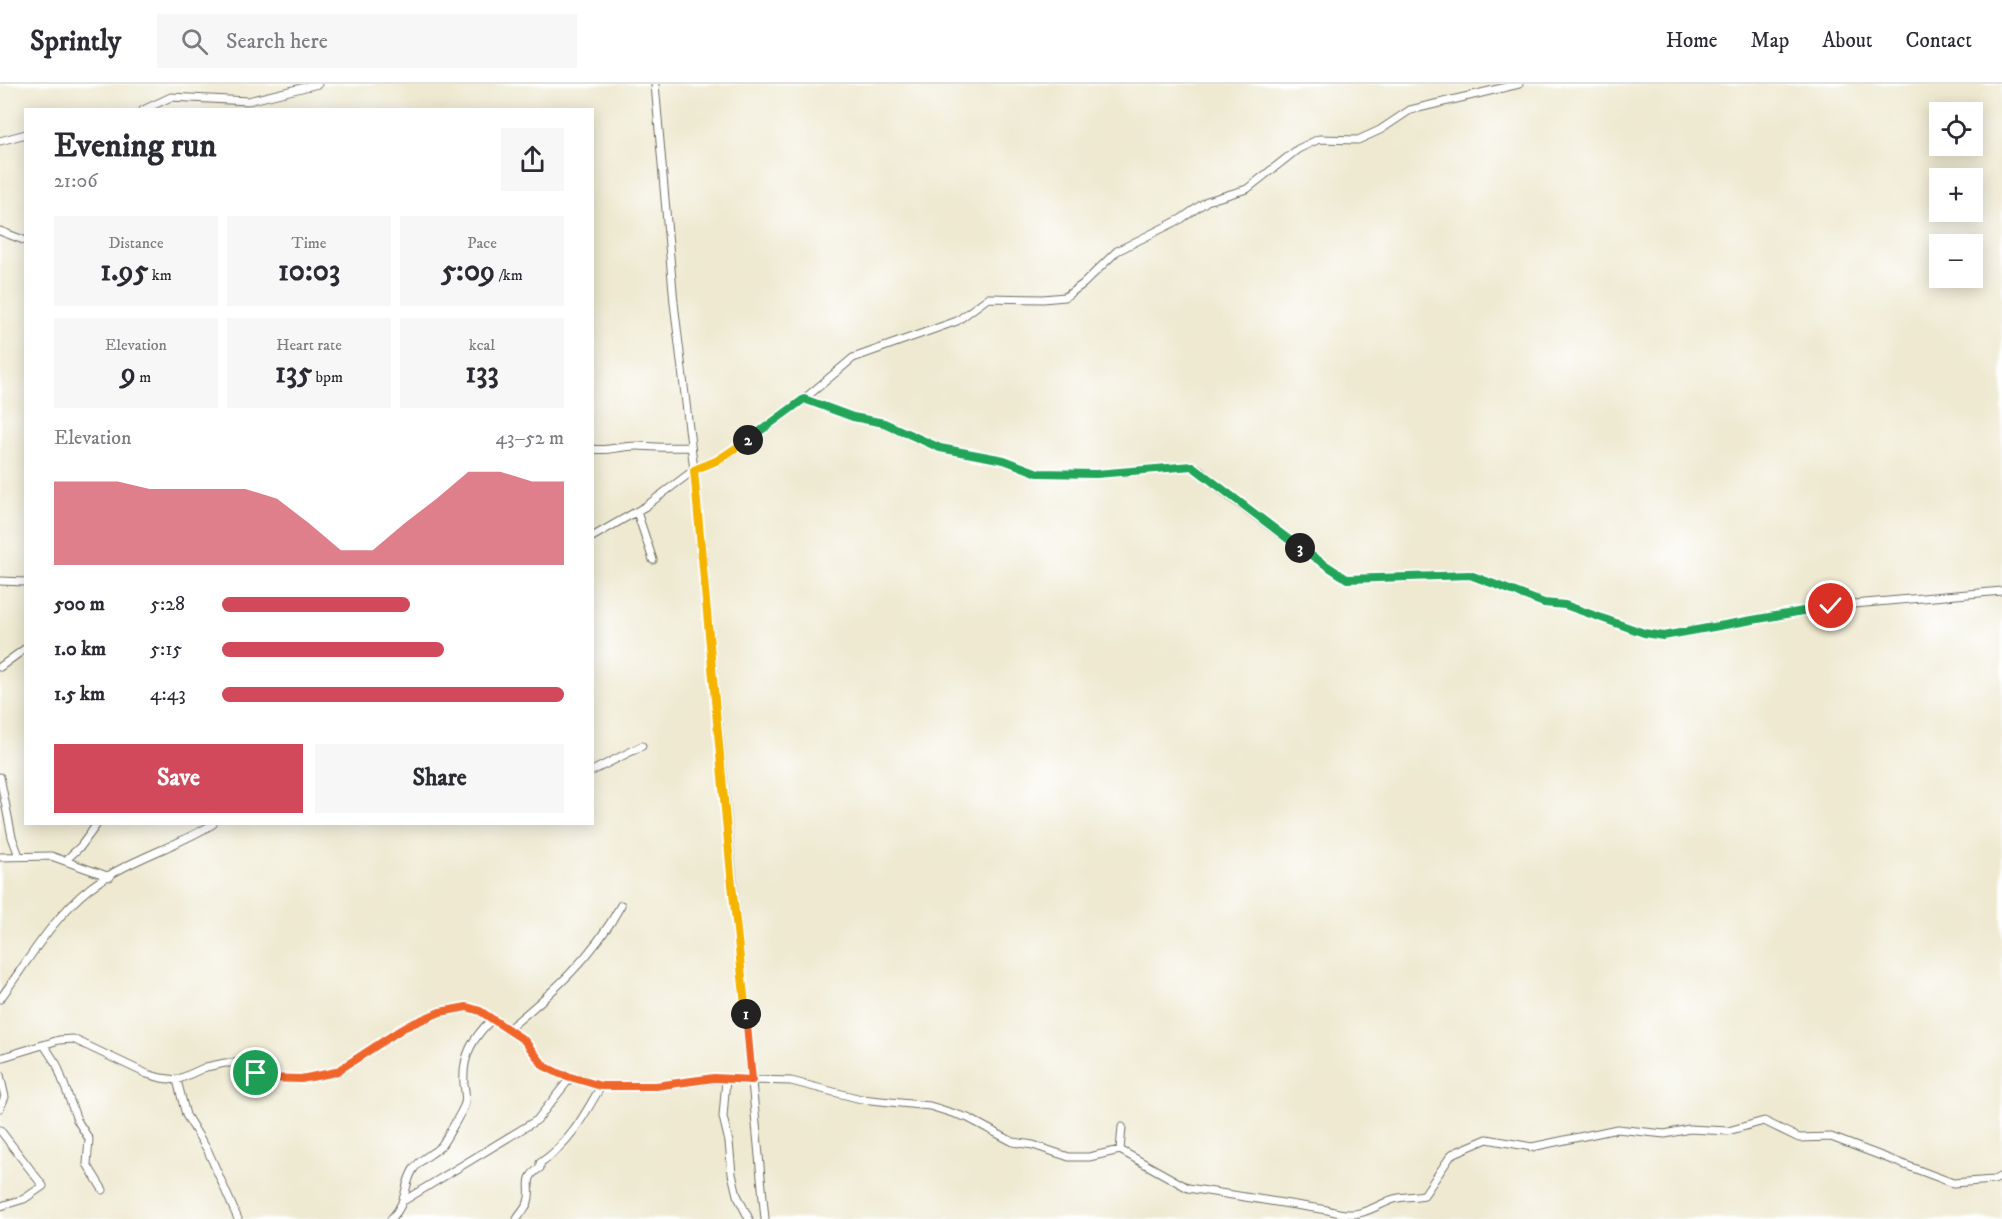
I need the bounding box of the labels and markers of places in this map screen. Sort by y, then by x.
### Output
pin: 2 [733,425,763,455]
pin: 3 [1285,533,1315,563]
pin [1805,580,1856,631]
pin: 1 [731,999,761,1029]
pin [230,1047,281,1098]

